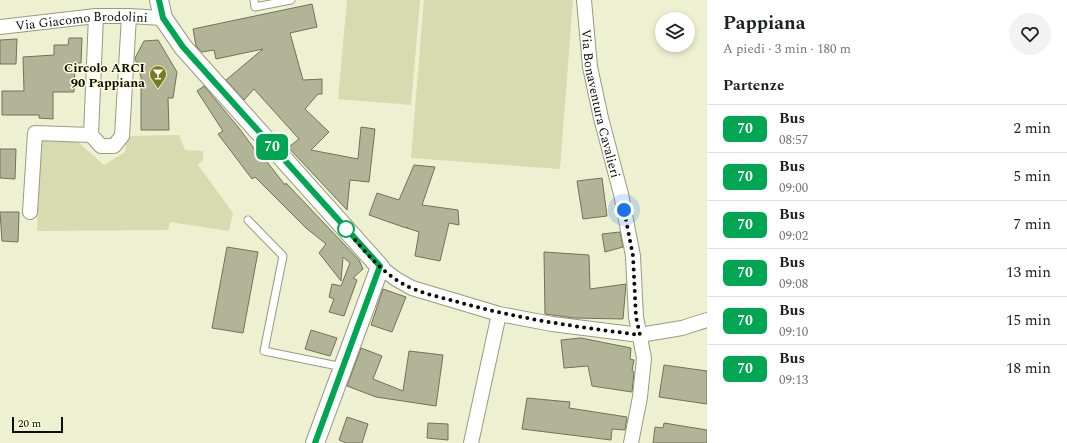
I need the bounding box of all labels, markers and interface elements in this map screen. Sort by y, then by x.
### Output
street label: Via Giacomo Brodolini [14,7,148,36]
text: Pappiana [723,9,806,38]
map controls [655,12,695,52]
button: layers [655,12,695,52]
button: heart [1009,13,1051,55]
street label: Via Bonaventura Cavalieri [576,28,625,180]
text: A piedi · 3 min · 180 m [723,39,851,59]
place label: Circolo ARCI 90 Pappiana [64,58,145,93]
bar icon: Circolo ARCI 90 Pappiana [148,64,168,89]
text: Partenze [723,74,784,97]
text: Bus [779,107,805,130]
text: 2 min [1013,117,1051,140]
text: 70 [737,118,753,139]
text: 08:57 [779,130,808,150]
line badge: 70 [254,134,290,160]
text: 70 [264,136,280,157]
text: Bus [779,155,805,178]
text: 5 min [1013,165,1051,188]
text: 70 [737,166,753,187]
text: 09:00 [779,178,808,198]
your location [614,200,634,220]
text: Bus [779,203,805,226]
text: 7 min [1013,213,1051,236]
text: 70 [737,214,753,235]
unlabelled marker [337,220,355,238]
text: 09:02 [779,226,808,246]
text: Bus [779,251,805,274]
text: 13 min [1006,261,1051,284]
text: 70 [737,262,753,283]
text: 09:08 [779,274,808,294]
text: Bus [779,299,805,322]
text: 15 min [1006,309,1051,332]
text: 70 [737,310,753,331]
text: 09:10 [779,322,808,342]
text: Bus [779,347,805,370]
text: 18 min [1006,357,1051,380]
text: 70 [737,358,753,379]
text: 09:13 [779,370,808,390]
scale bar [12,415,63,434]
text: 20 m [18,415,41,432]

